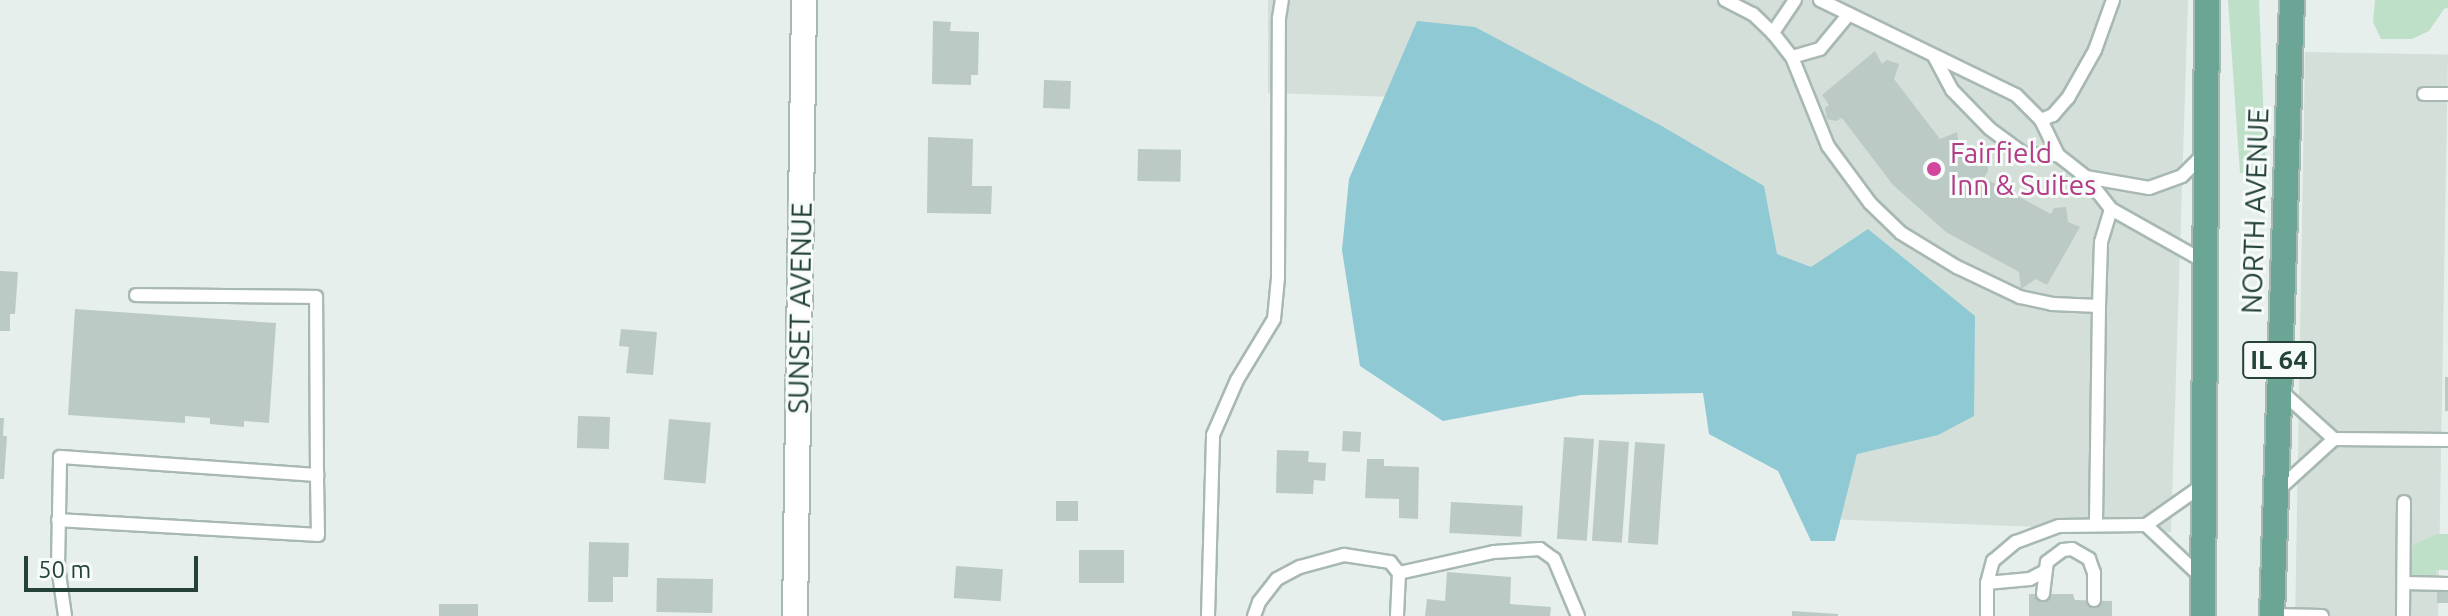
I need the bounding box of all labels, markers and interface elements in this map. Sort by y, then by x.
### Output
street label: NORTH AVENUE [2235,108,2275,314]
place label: Fairfield Inn & Suites [1950,136,2096,202]
marker: Fairfield Inn & Suites [1925,160,1943,178]
street label: SUNSET AVENUE [781,202,819,414]
road number: IL 64 [2241,338,2317,382]
scale bar [28,540,202,590]
text: 50 m [38,556,91,583]

